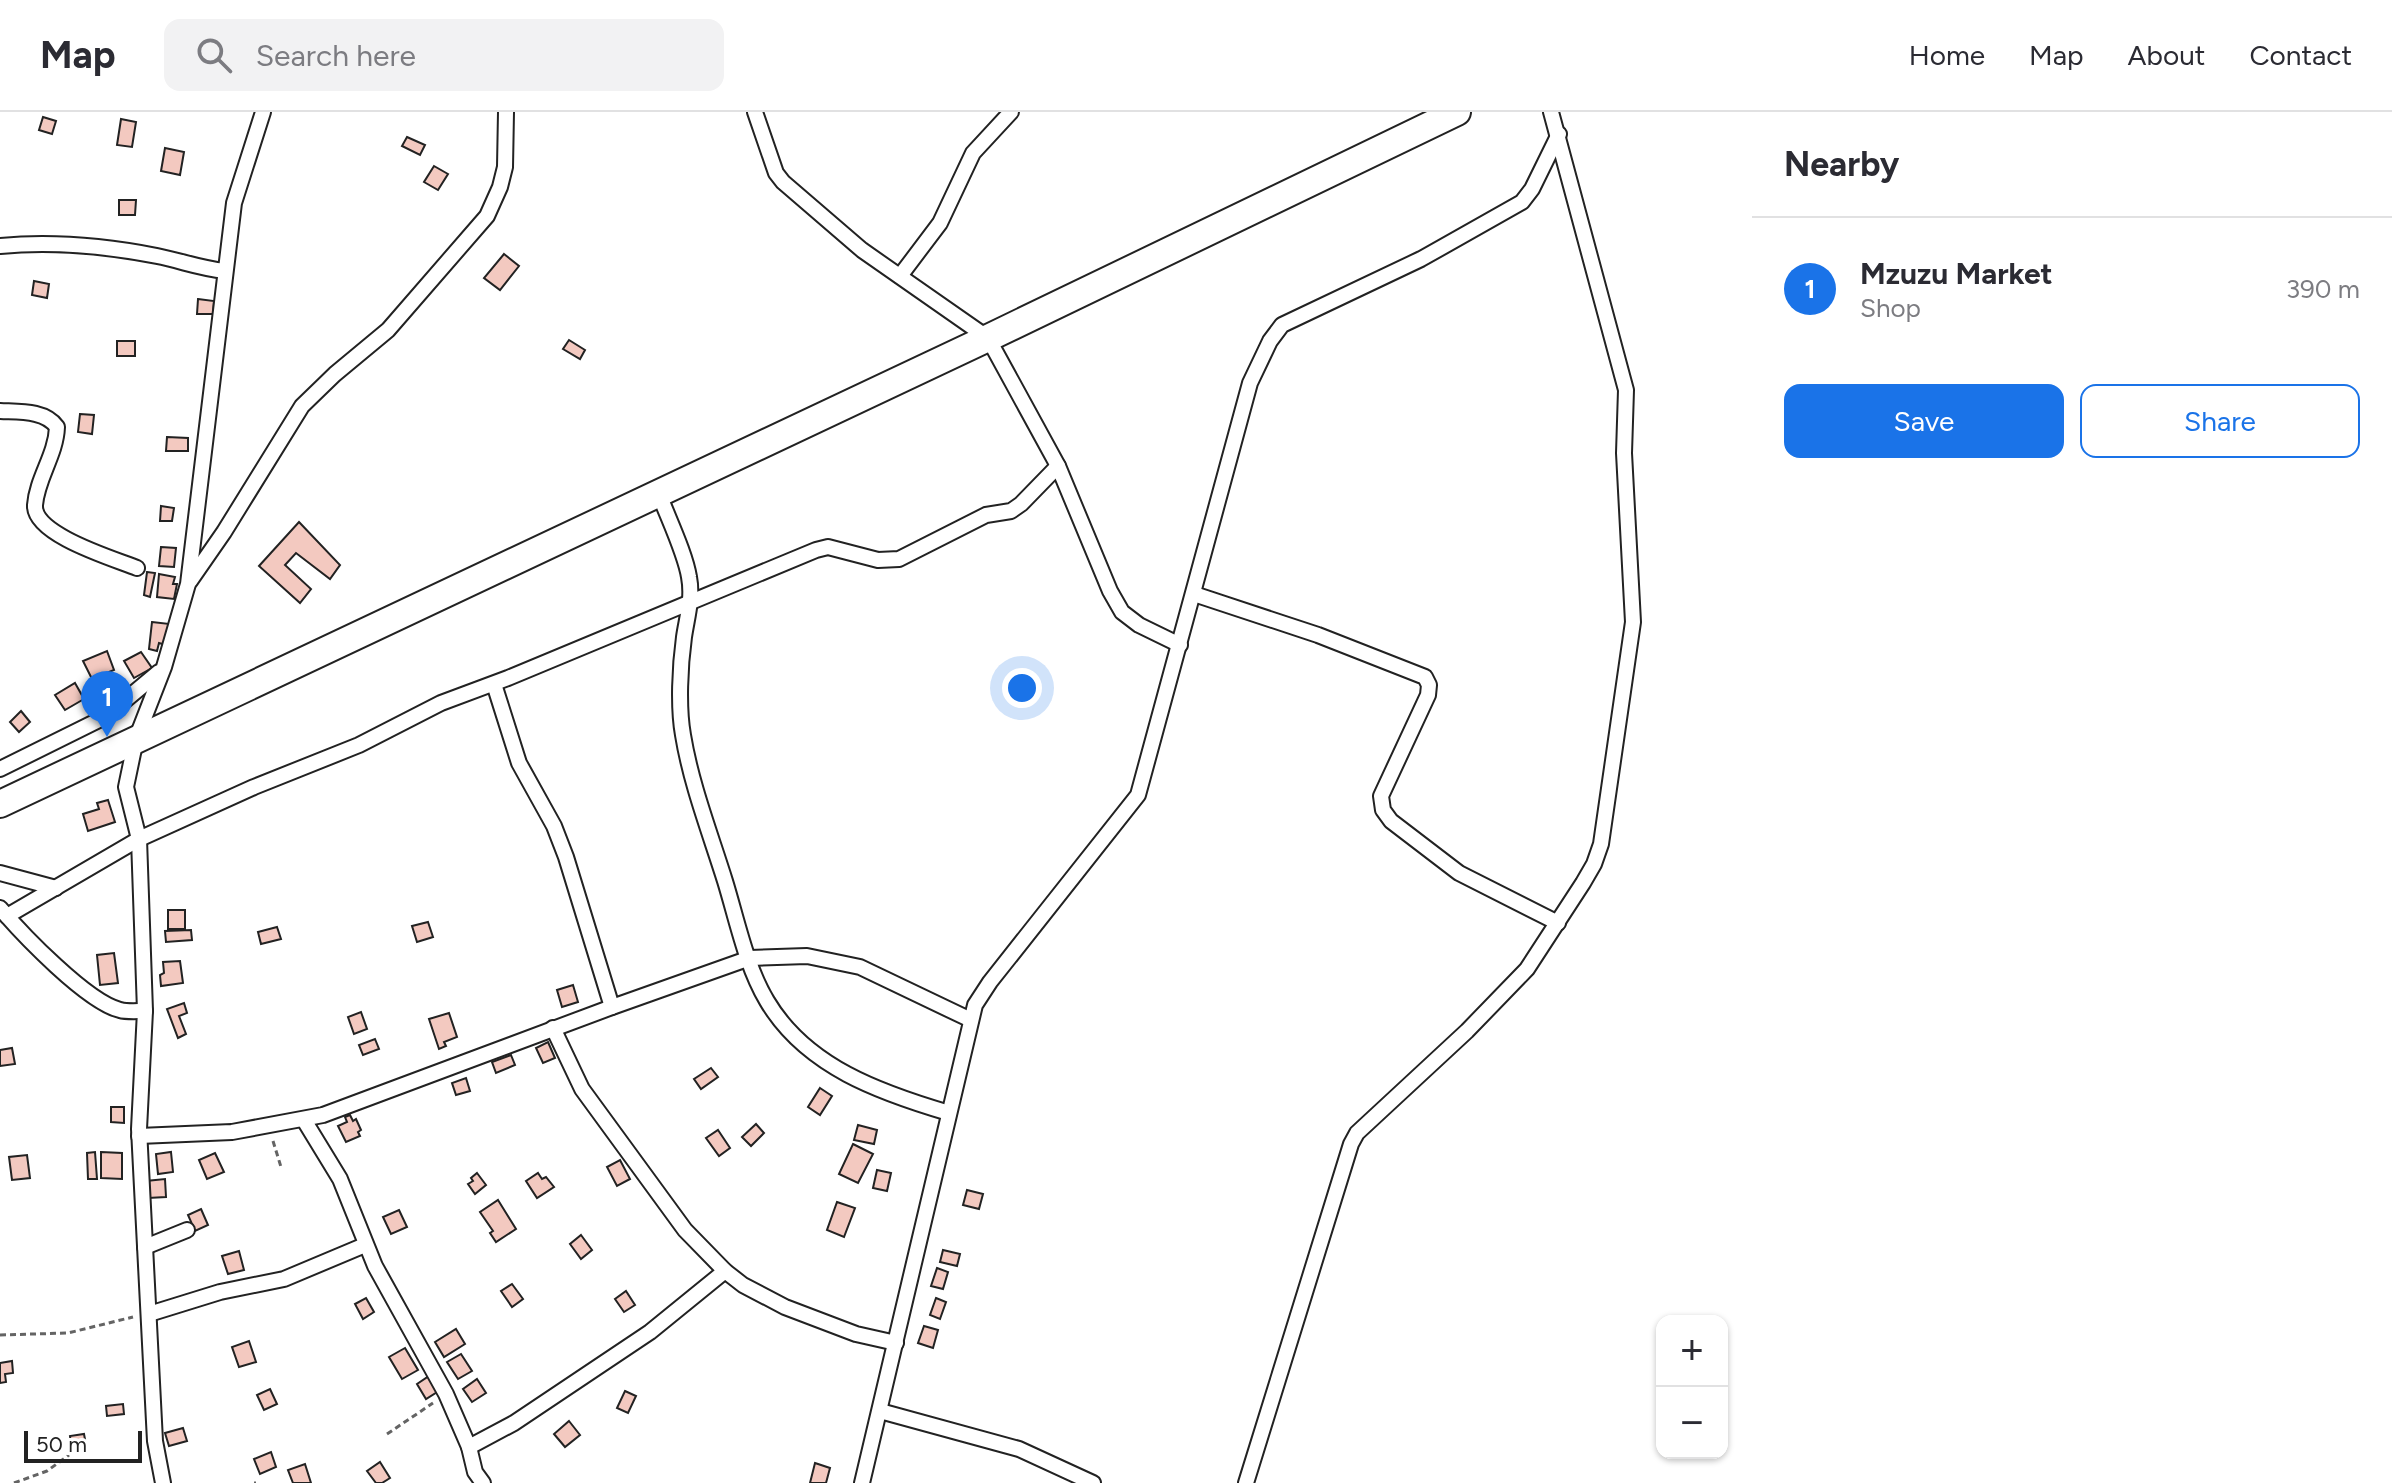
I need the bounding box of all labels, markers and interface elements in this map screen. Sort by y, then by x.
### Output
search box [164,19,724,91]
text: Map [40,32,116,78]
icon: search [192,33,236,77]
text: Search here [256,37,416,74]
text: Home [1909,38,1985,72]
text: Map [2029,38,2084,72]
text: About [2128,38,2205,72]
text: Contact [2249,38,2352,72]
text: Nearby [1784,144,1899,185]
text: Mzuzu Market [1860,255,2053,292]
text: 1 [1805,273,1815,305]
text: 390 m [2286,273,2360,305]
text: Shop [1860,292,1921,324]
button: Save [1784,384,2064,458]
button: Share [2080,384,2360,458]
your location [1002,668,1042,708]
pin: 1 [81,671,133,737]
map controls [1656,1315,1728,1459]
button: + [1656,1315,1728,1387]
button: − [1656,1387,1728,1459]
scale bar [24,1427,142,1463]
text: 50 m [36,1431,87,1458]

